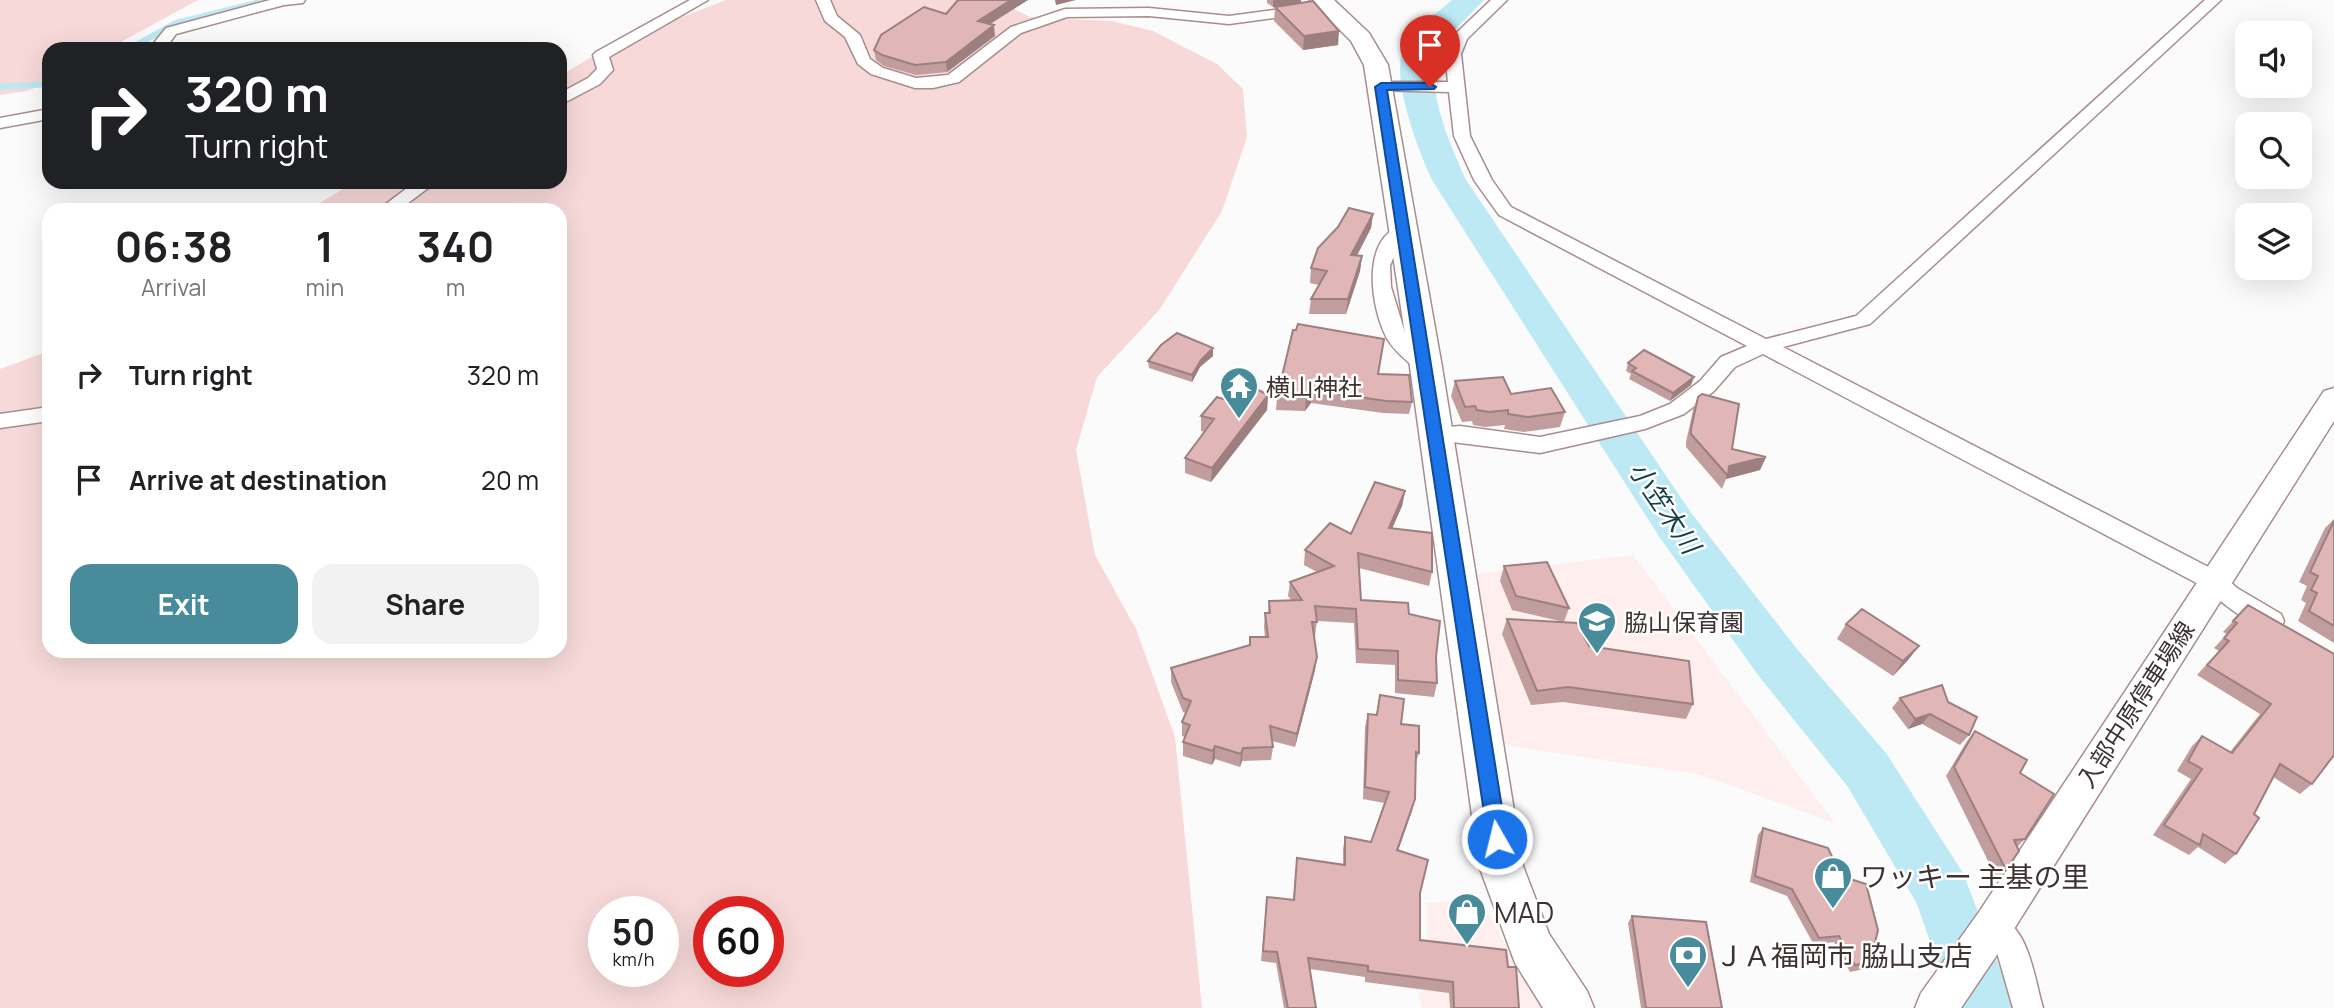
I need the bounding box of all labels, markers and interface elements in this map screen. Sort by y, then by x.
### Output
pin [1400,15,1460,87]
map controls [2235,21,2312,280]
button: sound [2235,21,2312,98]
icon: arrive [1411,26,1449,64]
text: 320 m [185,60,329,127]
icon: right [70,70,161,161]
button: search [2235,112,2312,189]
text: Turn right [185,124,328,168]
button: layers [2235,203,2312,280]
text: 06:38 [115,217,233,275]
text: 1 [316,217,334,275]
text: 340 [417,217,494,275]
text: Arrival [141,271,207,303]
text: min [306,271,344,303]
text: m [446,271,465,303]
icon: right [70,356,108,394]
text: Turn right [129,357,253,393]
text: 320 m [467,357,539,393]
temple icon: 横山神社 [1218,365,1260,420]
place label: 横山神社 [1266,370,1362,403]
water label: 小笠木川 [1621,454,1711,563]
icon: arrive [70,461,108,499]
text: Arrive at destination [129,462,387,498]
text: 20 m [481,462,539,498]
button: Exit [70,564,298,644]
button: Share [312,564,539,644]
school or university icon: 脇山保育園 [1576,600,1618,655]
place label: 脇山保育園 [1624,605,1744,638]
street label: 入部中原停車場線 [2069,615,2201,793]
position arrow [1460,802,1534,876]
shop icon: ワッキー 主基の里 [1812,855,1854,910]
place label: ワッキー 主基の里 [1860,857,2090,895]
shop icon: MAD [1446,891,1488,946]
place label: MAD [1494,893,1554,931]
speed limit sign: 60 [693,896,784,987]
text: 50 [612,908,655,956]
bank icon: ＪＡ福岡市 脇山支店 [1667,934,1709,989]
place label: ＪＡ福岡市 脇山支店 [1715,936,1973,974]
text: km/h [613,947,654,971]

